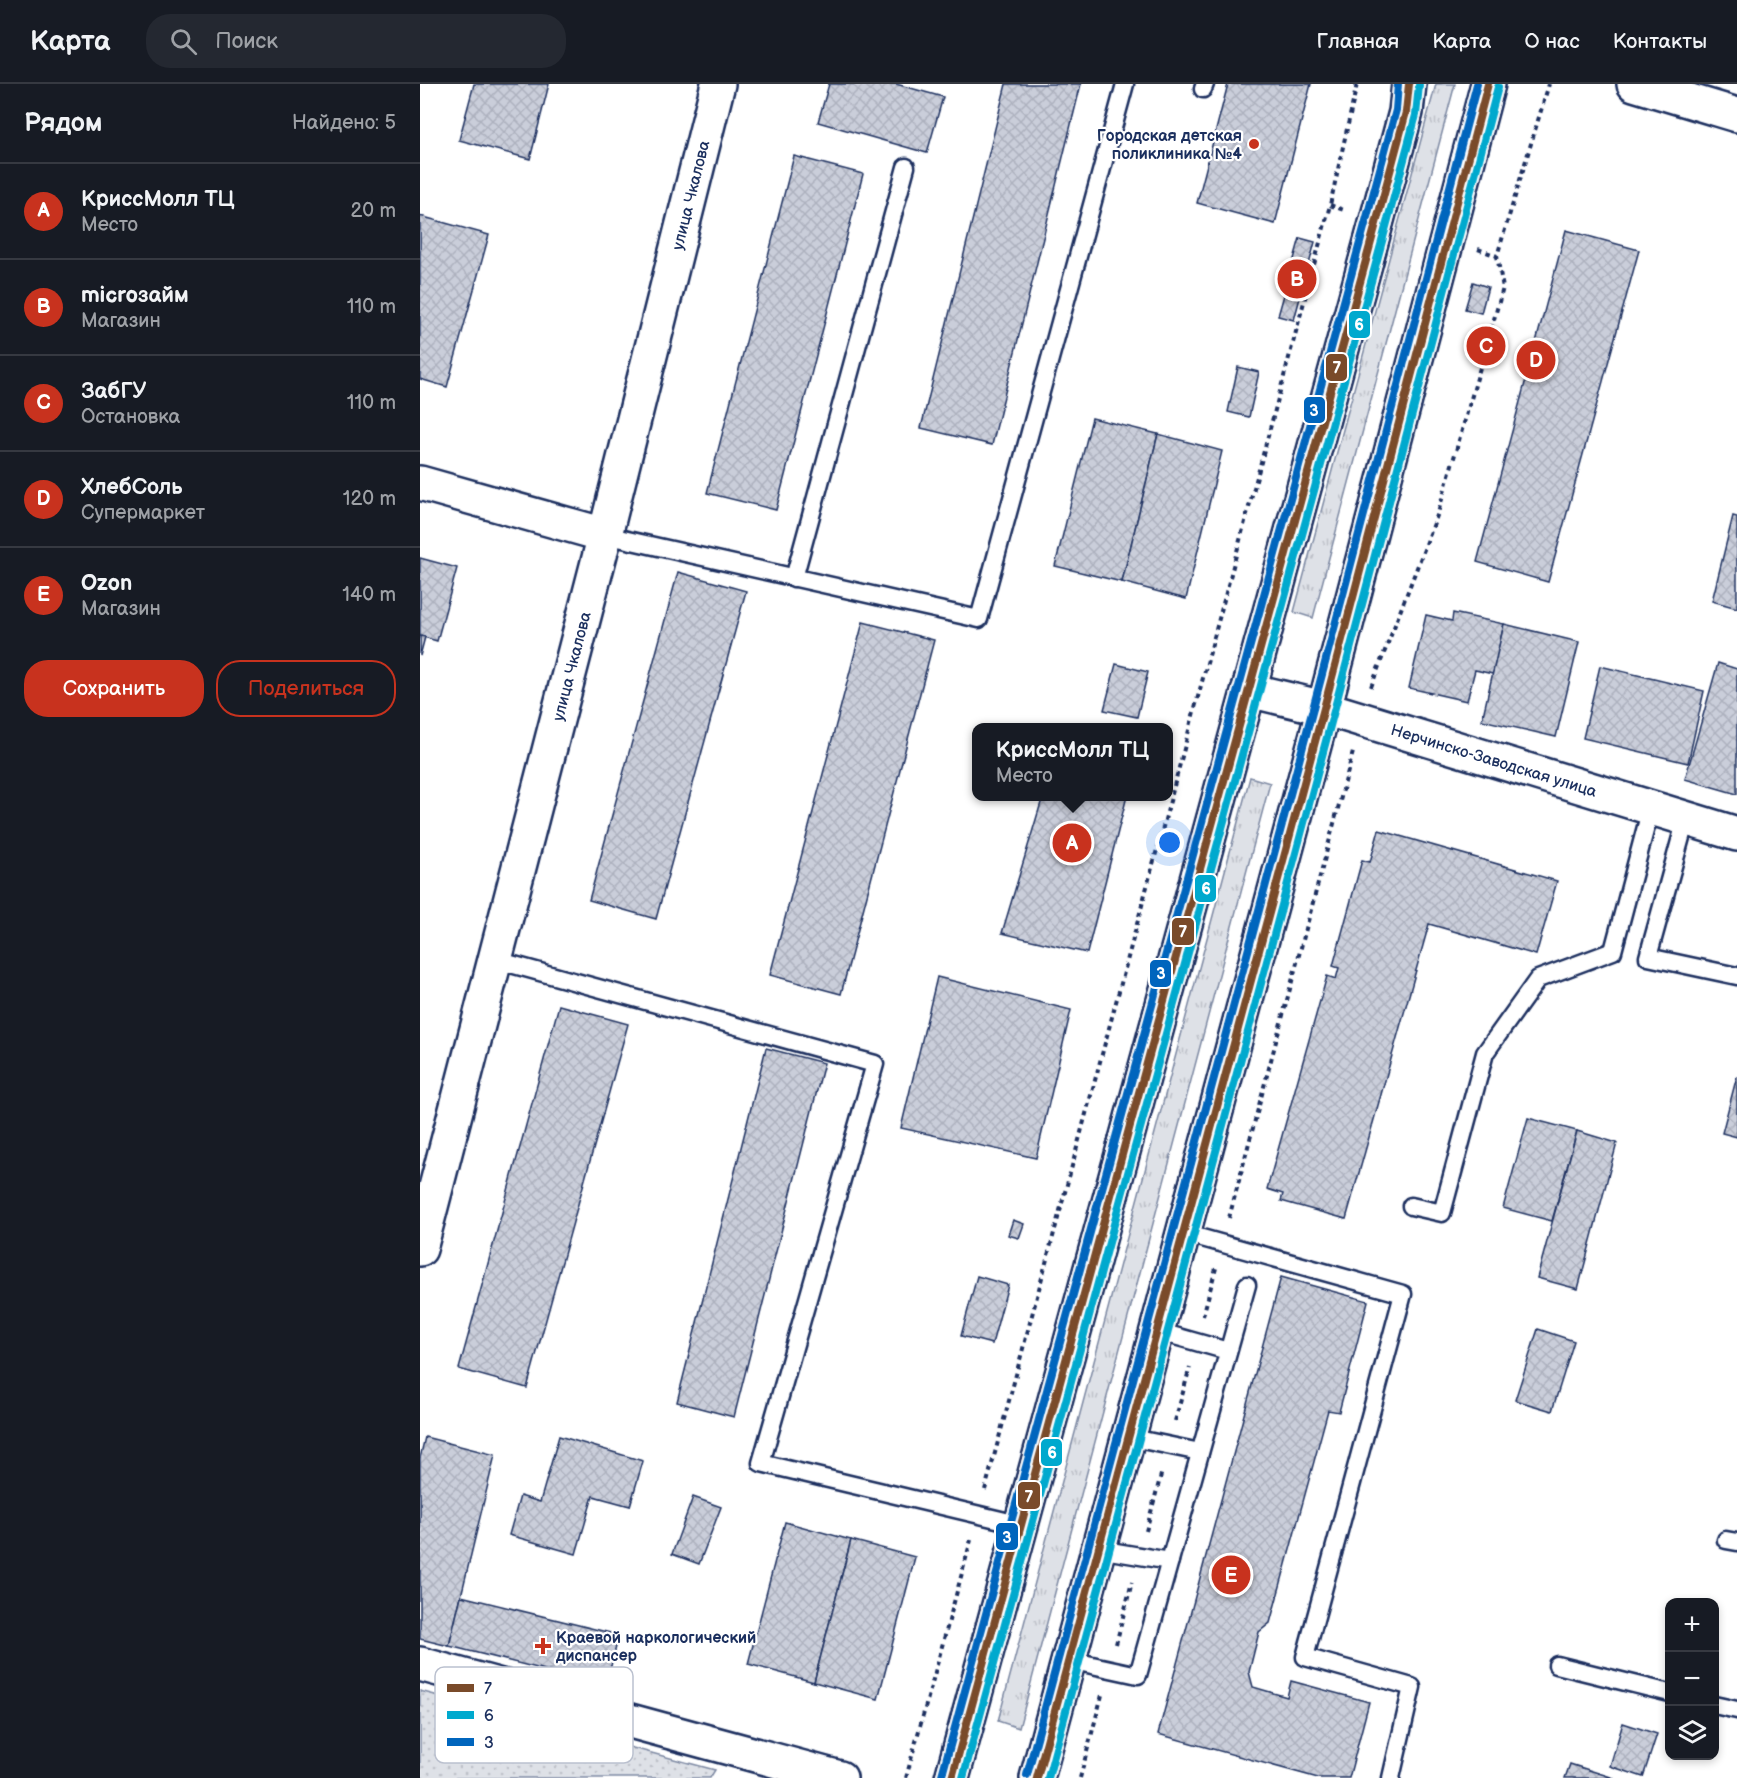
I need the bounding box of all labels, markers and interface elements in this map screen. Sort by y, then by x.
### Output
search box [146,14,566,68]
text: Карта [30,25,110,58]
icon: search [167,25,200,58]
text: Поиск [215,28,278,55]
text: Главная [1316,29,1399,54]
text: Карта [1432,29,1491,54]
text: О нас [1524,29,1580,54]
text: Контакты [1613,29,1707,54]
text: Рядом [24,108,102,139]
text: Найдено: 5 [292,111,396,135]
place label: Городская детская поликлиника №4 [1097,127,1243,164]
marker: Городская детская поликлиника №4 [1247,137,1261,151]
street label: улица Чкалова [669,138,715,252]
text: КриссМолл ТЦ [81,186,235,213]
text: A [37,199,50,223]
text: 20 m [351,199,396,223]
text: Место [81,213,138,237]
pin: B [1278,256,1316,302]
text: microзайм [81,282,189,309]
text: B [36,295,51,319]
text: 110 m [347,295,396,319]
text: Магазин [81,309,161,333]
line badge: 6 [1348,310,1371,339]
text: 6 [1354,316,1364,335]
pin: C [1466,324,1506,368]
pin: D [1516,338,1556,382]
line badge: 7 [1325,353,1348,382]
text: 7 [1333,359,1342,378]
text: ЗабГУ [81,378,146,405]
text: C [36,391,51,415]
text: 110 m [347,391,396,415]
line badge: 3 [1303,396,1326,424]
text: 3 [1309,402,1319,421]
text: Остановка [81,405,180,429]
text: ХлебСоль [81,474,183,501]
text: D [37,487,50,511]
text: 120 m [343,487,396,511]
text: Супермаркет [81,501,205,525]
text: Ozon [81,570,132,597]
text: E [37,583,50,607]
text: 140 m [342,583,396,607]
text: Магазин [81,597,161,621]
street label: улица Чкалова [549,609,596,723]
button: Сохранить [24,660,204,717]
button: Поделиться [216,660,396,717]
street label: Нерчинско-Заводская улица [1388,721,1600,802]
popup [972,723,1173,801]
text: КриссМолл ТЦ [996,737,1149,764]
text: Место [996,764,1053,788]
pin: A [1052,820,1092,866]
your location [1155,828,1184,857]
line badge: 6 [1194,874,1217,903]
text: 6 [1201,880,1211,899]
line badge: 7 [1171,917,1195,946]
text: 7 [1179,923,1188,942]
line badge: 3 [1149,959,1172,988]
text: 3 [1156,965,1166,984]
line badge: 6 [1040,1438,1063,1467]
text: 6 [1047,1444,1057,1463]
line badge: 7 [1017,1481,1041,1510]
text: 7 [1025,1488,1034,1507]
line badge: 3 [995,1522,1019,1551]
text: 3 [1002,1529,1012,1548]
pin: E [1212,1552,1250,1598]
map controls [1665,1598,1719,1760]
button: + [1665,1598,1719,1652]
place label: Краевой наркологический диспансер [555,1629,756,1666]
marker: Краевой наркологический диспансер [534,1637,552,1655]
button: − [1665,1652,1719,1706]
legend [435,1667,633,1763]
text: 7 [484,1680,492,1699]
button: layers [1665,1706,1719,1760]
text: 6 [484,1707,494,1726]
text: 3 [484,1734,494,1753]

